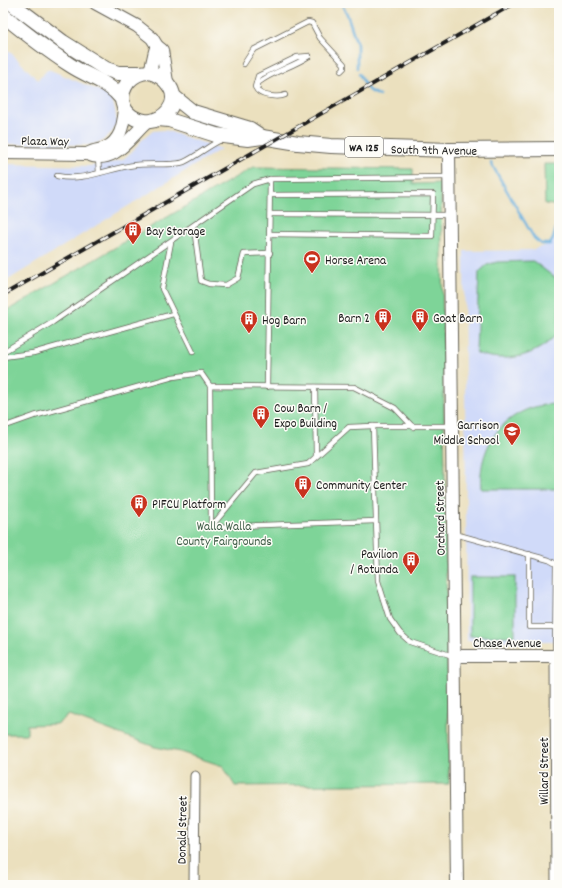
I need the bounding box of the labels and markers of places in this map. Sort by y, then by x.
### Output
building icon: Bay Storage [123,220,143,245]
place label: Bay Storage [146,223,205,242]
sports icon: Horse Arena [302,249,322,274]
place label: Horse Arena [325,252,387,271]
building icon: Barn 2 [373,307,393,332]
building icon: Goat Barn [410,307,430,332]
building icon: Hog Barn [239,309,259,334]
place label: Barn 2 [338,310,370,329]
place label: Goat Barn [433,310,482,329]
place label: Hog Barn [262,312,306,331]
place label: Cow Barn / Expo Building [274,400,337,434]
building icon: Cow Barn / Expo Building [251,404,271,429]
place label: Garrison Middle School [433,417,499,451]
school or university icon: Garrison Middle School [502,421,522,446]
building icon: Community Center [293,474,313,499]
place label: Community Center [316,477,407,496]
building icon: P1FCU Platform [129,493,149,518]
place label: P1FCU Platform [152,496,226,515]
place label: Pavilion / Rotunda [351,546,399,580]
building icon: Pavilion / Rotunda [401,550,421,575]

